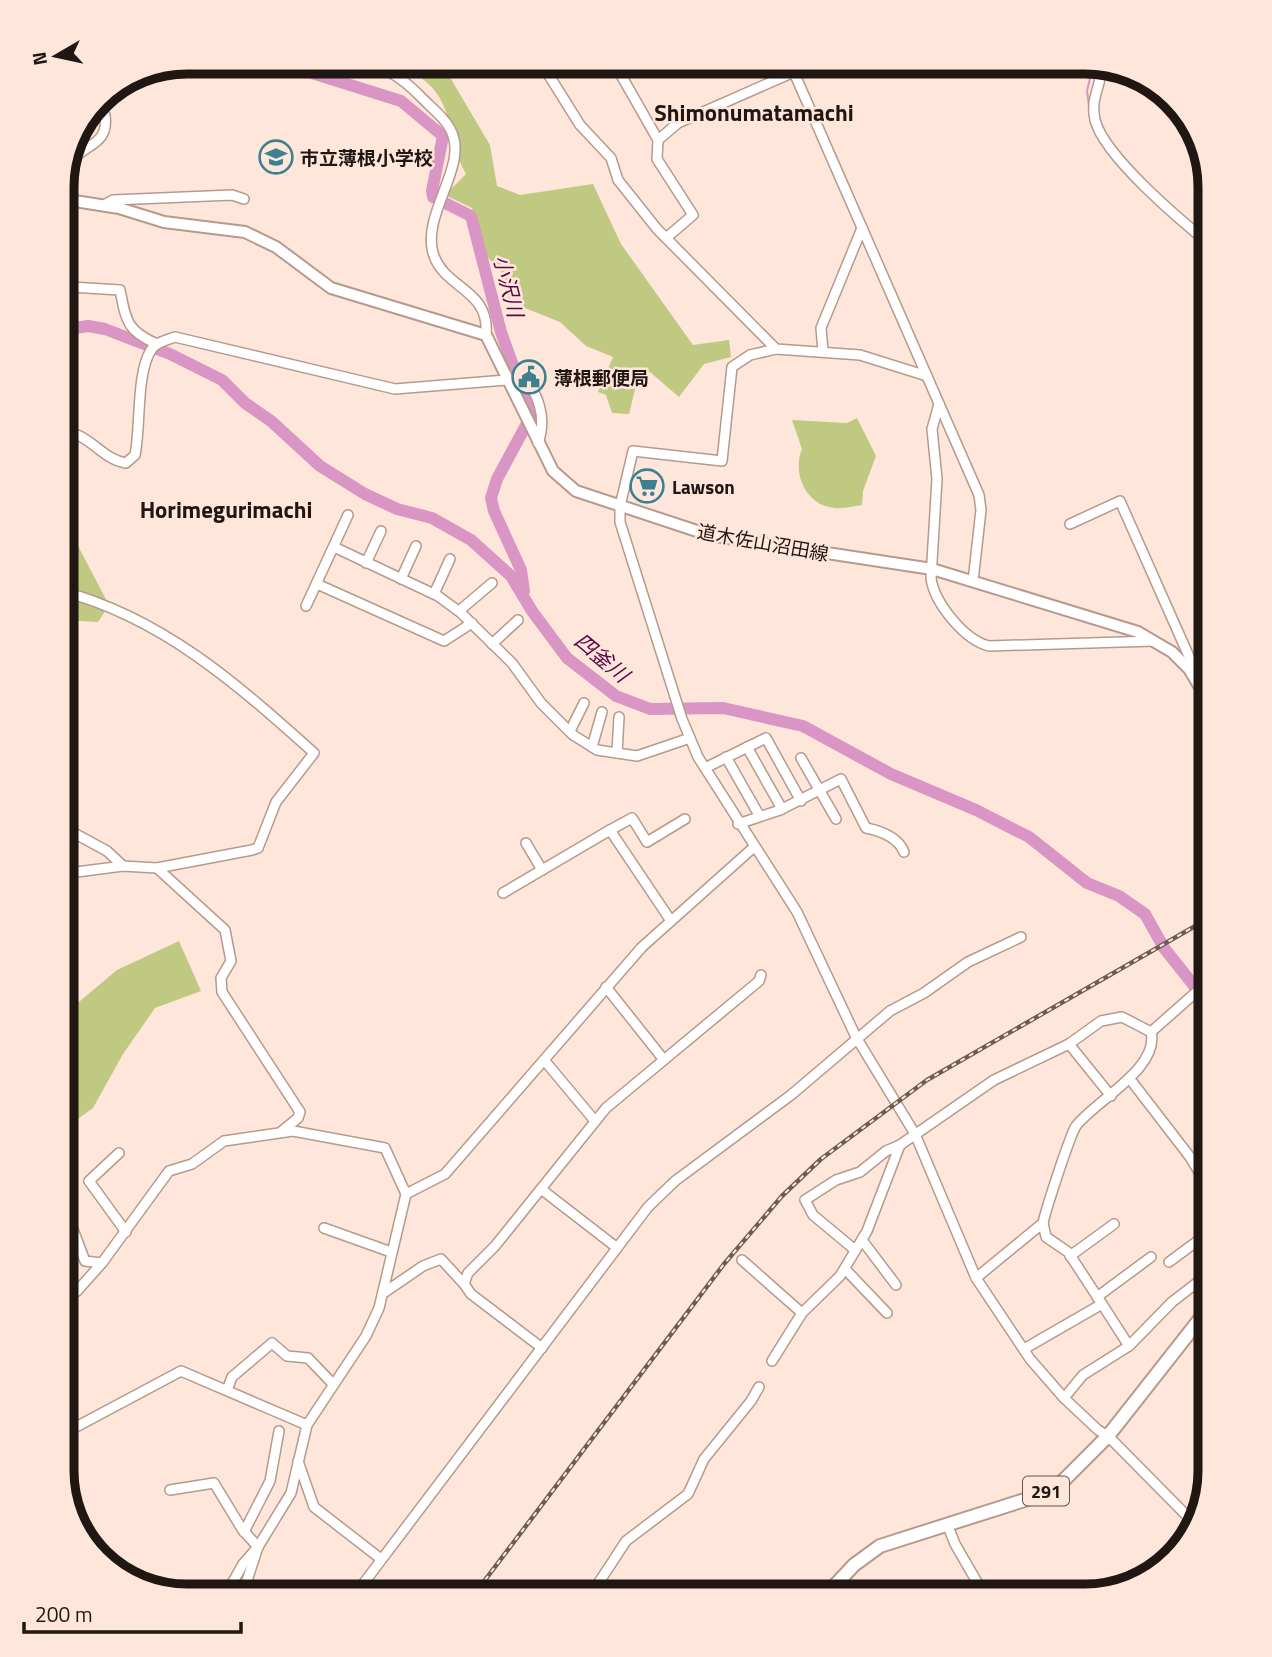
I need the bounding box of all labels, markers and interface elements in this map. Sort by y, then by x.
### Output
north arrow [21,21,91,91]
text: N [23,50,54,68]
district label: Shimonumatamachi [654,95,854,130]
school or university icon: 市立薄根小学校 [257,138,295,176]
place label: 市立薄根小学校 [300,143,433,172]
water label: 小沢川 [486,252,533,322]
public building icon: 薄根郵便局 [510,358,548,396]
place label: 薄根郵便局 [554,363,649,392]
supermarket icon: Lawson [628,467,666,505]
place label: Lawson [672,472,735,501]
district label: Horimegurimachi [140,492,312,527]
street label: 道木佐山沼田線 [695,516,831,568]
water label: 四釜川 [568,624,638,691]
road number: 291 [1023,1476,1069,1506]
scale bar [24,1590,242,1634]
text: 200 m [35,1598,92,1630]

